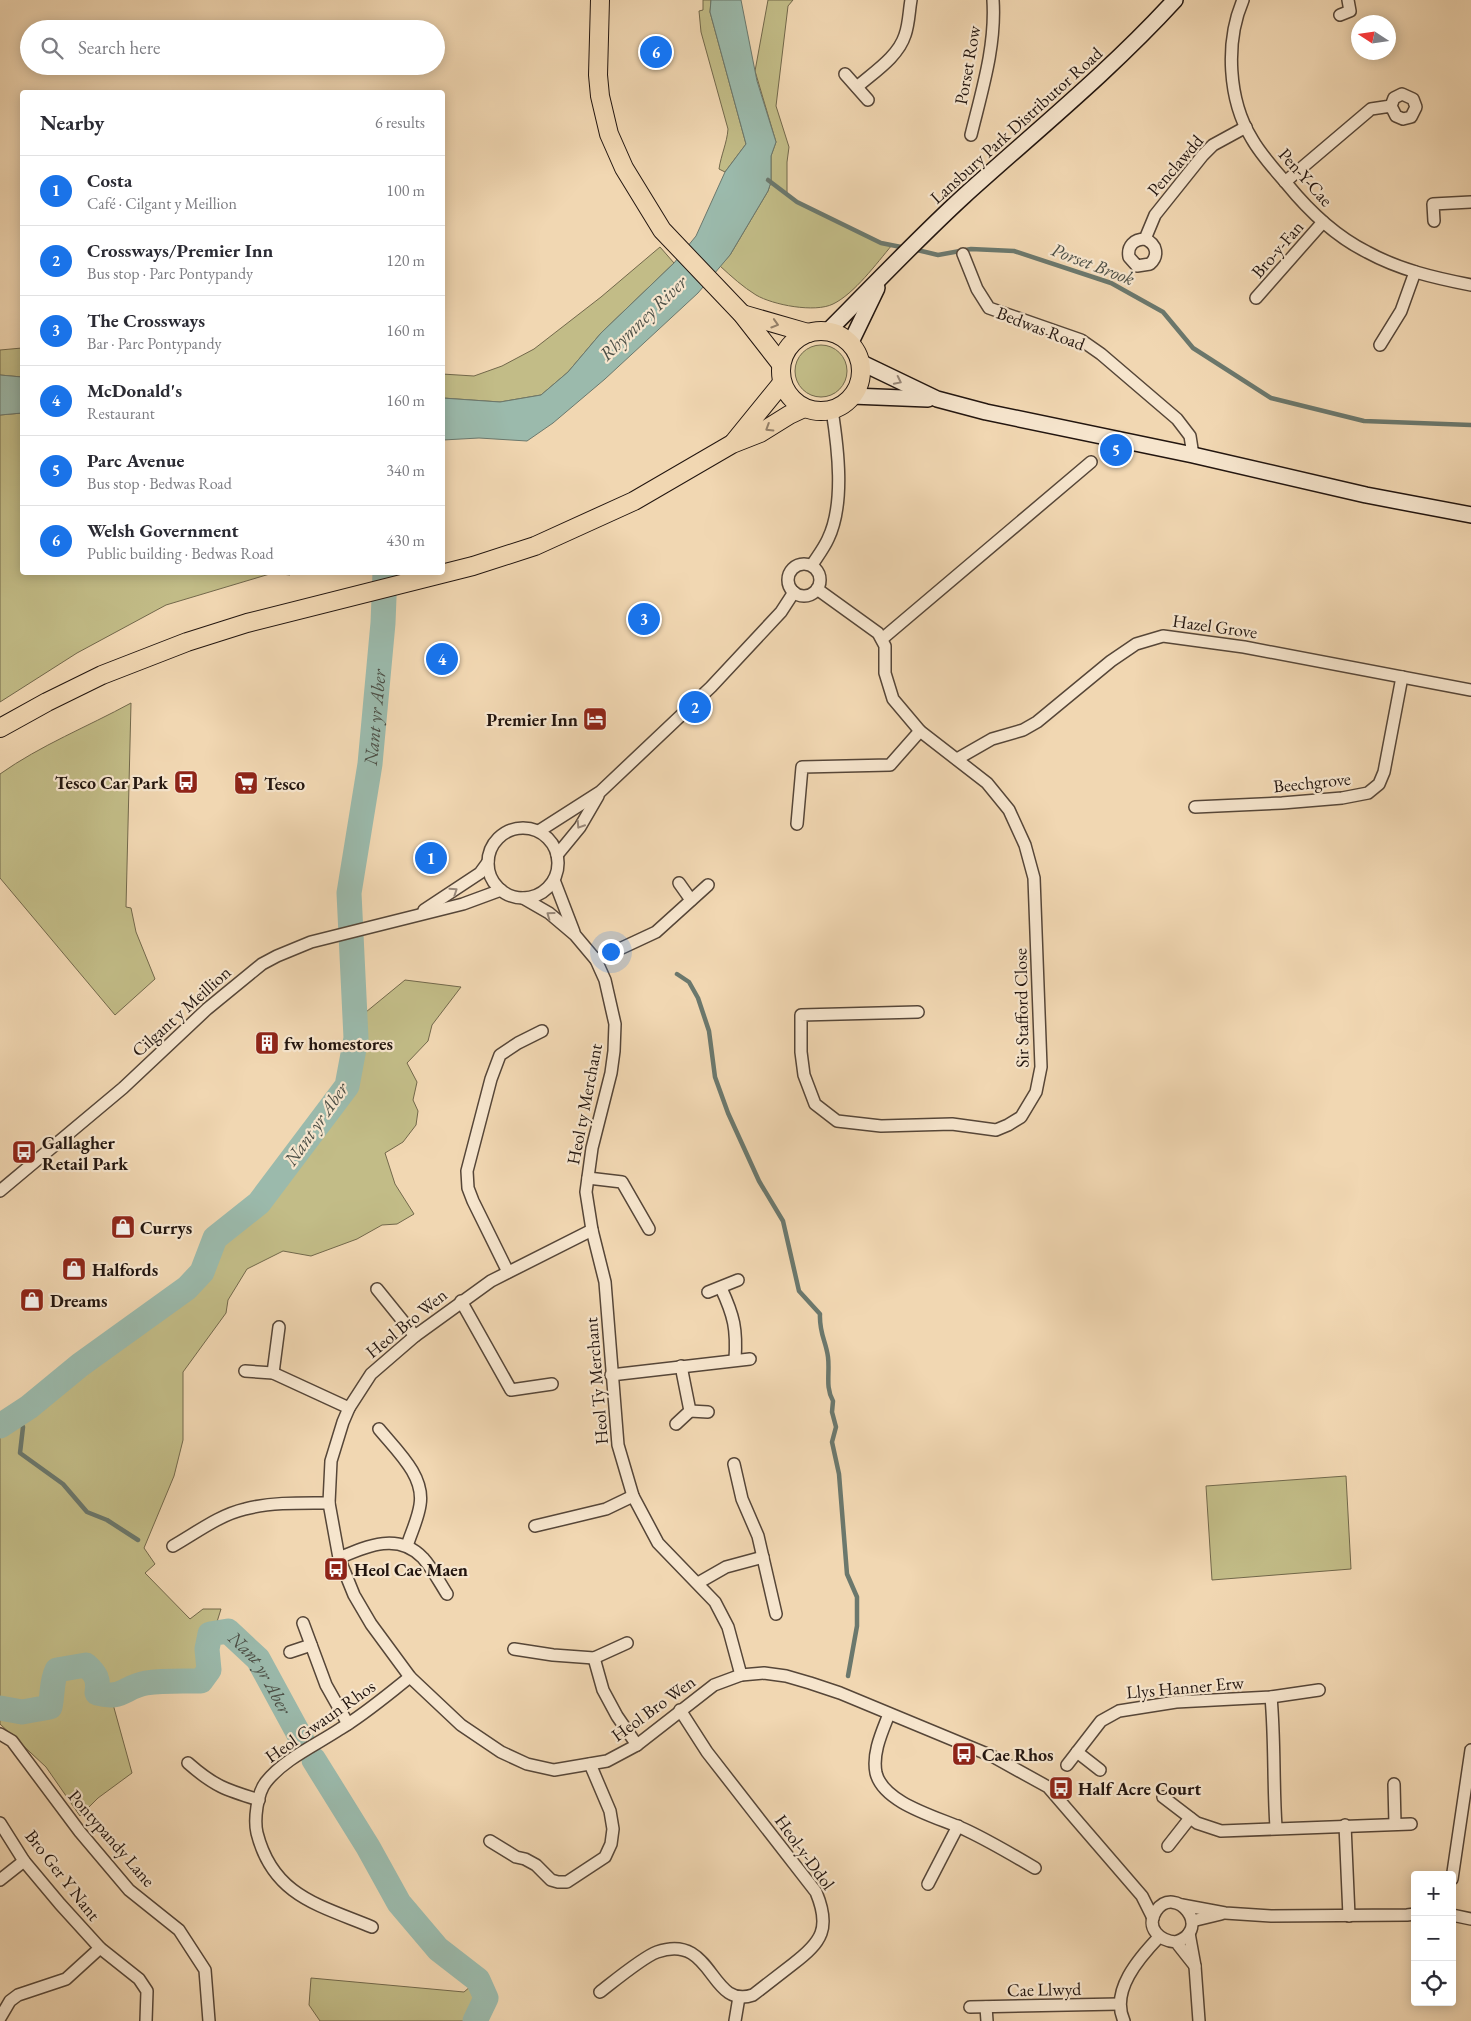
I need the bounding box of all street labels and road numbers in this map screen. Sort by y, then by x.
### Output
street label: Porset Row [949,23,985,106]
street label: Lansbury Park Distributor Road [925,41,1108,208]
street label: Penclawdd [1142,129,1209,201]
street label: Pen-Y-Cae [1274,143,1338,211]
street label: Bro-y-Fan [1246,215,1309,282]
street label: Bedwas Road [994,301,1089,356]
street label: Hazel Grove [1171,609,1259,643]
street label: Beechgrove [1272,766,1352,798]
street label: Sir Stafford Close [1008,948,1034,1068]
street label: Cilgant y Meillion [127,960,236,1062]
street label: Heol ty Merchant [561,1041,607,1167]
street label: Heol Bro Wen [361,1283,452,1363]
street label: Heol Ty Merchant [579,1316,613,1446]
street label: Heol Bro Wen [606,1670,700,1746]
street label: Llys Hanner Erw [1125,1670,1245,1704]
street label: Heol Gwaun Rhos [260,1674,380,1768]
street label: Pontypandy Lane [63,1785,161,1891]
street label: Heol-y-Ddol [770,1810,840,1894]
street label: Bro Ger Y Nant [20,1825,106,1925]
street label: Cae Llwyd [1007,1977,1082,2001]

